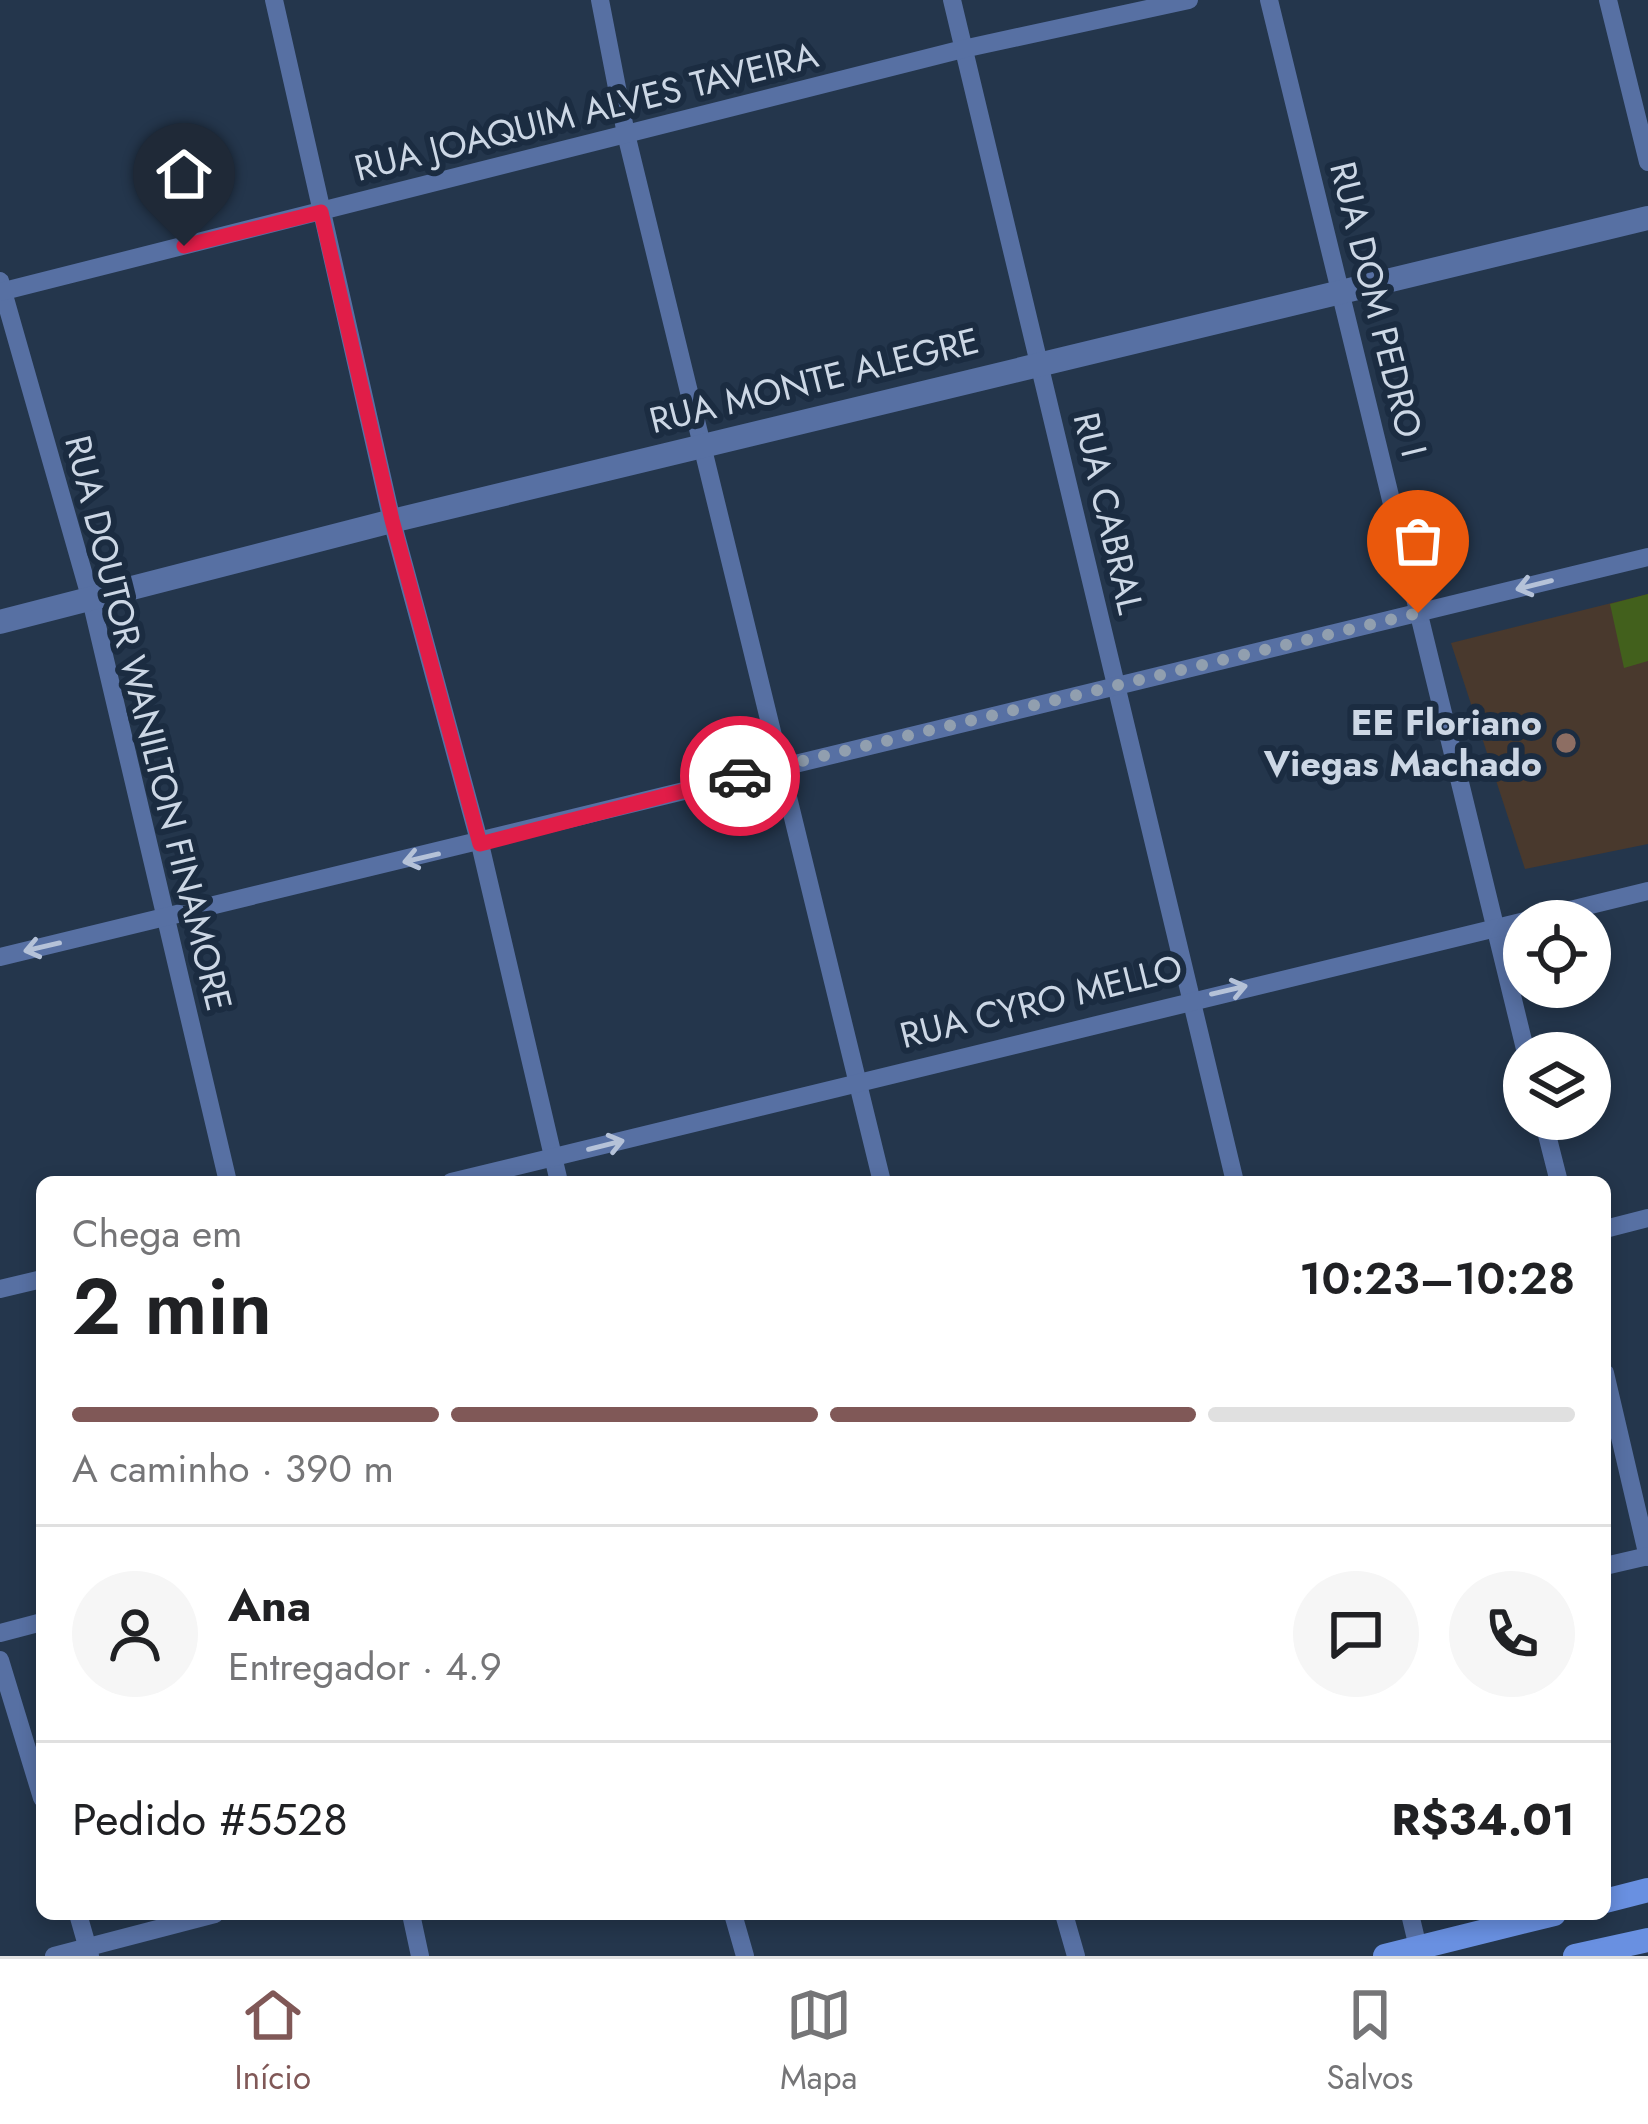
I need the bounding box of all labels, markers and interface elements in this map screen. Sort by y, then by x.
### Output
street label: RUA JOAQUIM ALVES TAVEIRA [349,28,823,194]
pin [133,123,235,246]
icon: home [151,141,217,207]
street label: RUA DOM PEDRO I [1317,156,1441,462]
street label: RUA MONTE ALEGRE [644,314,984,446]
street label: RUA CABRAL [1061,407,1157,619]
street label: RUA DOUTOR WANILTON FINAMORE [52,430,246,1016]
pin [1367,490,1469,613]
icon: bag [1385,508,1451,574]
one-way arrow [1516,575,1554,597]
place label: EE Floriano Viegas Machado [1263,696,1542,789]
courier [680,716,800,836]
marker: EE Floriano Viegas Machado [1553,730,1579,756]
icon: car [707,743,773,809]
one-way arrow [403,848,441,870]
map controls [1503,900,1611,1140]
button: locate [1503,900,1611,1008]
one-way arrow [23,937,61,960]
street label: RUA CYRO MELLO [894,941,1188,1061]
one-way arrow [1209,978,1247,1000]
button: layers [1503,1032,1611,1140]
one-way arrow [586,1132,624,1154]
text: Chega em [72,1205,242,1262]
text: 10:23–10:28 [1299,1246,1575,1311]
text: 2 min [72,1251,272,1363]
text: A caminho · 390 m [72,1440,394,1497]
button: person [72,1571,198,1697]
button: chat [1293,1571,1419,1697]
button: phone [1449,1571,1575,1697]
text: Ana [228,1573,311,1638]
text: Entregador · 4.9 [228,1638,502,1695]
text: Pedido #5528 [72,1787,348,1852]
text: R$34.01 [1391,1787,1575,1852]
tab: Início [235,1982,311,2101]
tab: Mapa [780,1982,857,2101]
tab: Salvos [1327,1982,1413,2101]

